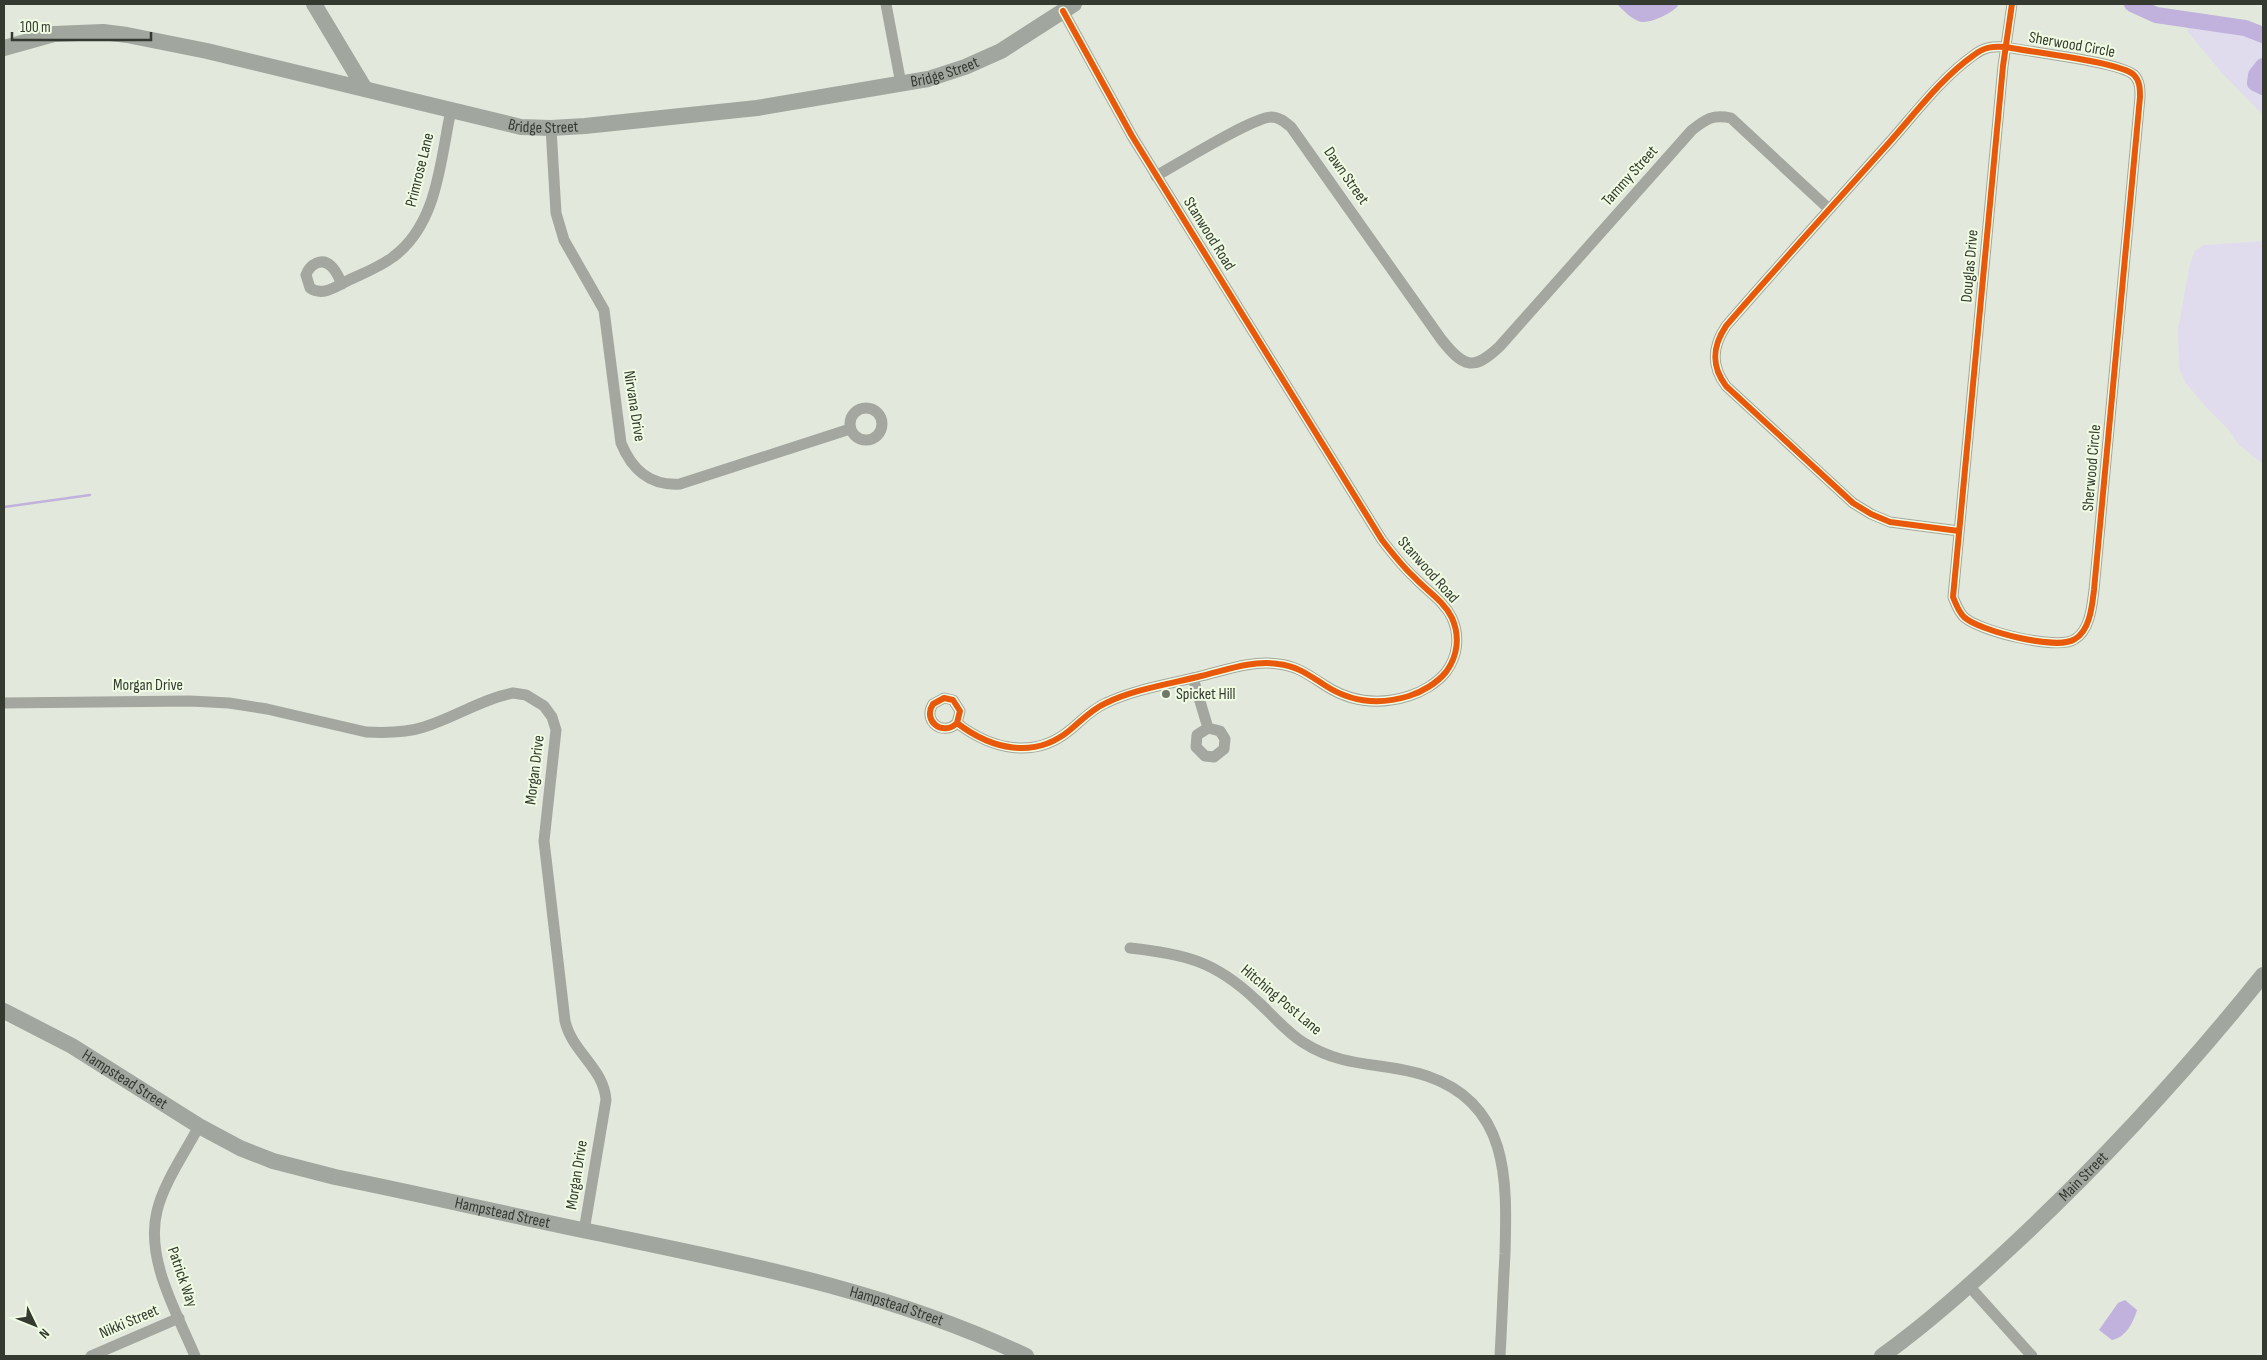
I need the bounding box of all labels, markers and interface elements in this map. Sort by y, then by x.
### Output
scale bar [12,10,151,42]
text: 100 m [20,18,51,37]
street label: Sherwood Circle [2027,28,2117,62]
street label: Bridge Street [909,53,982,91]
street label: Bridge Street [506,115,579,138]
street label: Primrose Lane [402,131,438,209]
street label: Tammy Street [1598,142,1662,210]
street label: Dawn Street [1319,144,1373,209]
street label: Stanwood Road [1179,194,1239,274]
street label: Douglas Drive [1957,229,1983,303]
street label: Nirvana Drive [619,369,649,443]
street label: Sherwood Circle [2079,424,2105,512]
street label: Stanwood Road [1393,533,1463,607]
street label: Morgan Drive [113,676,183,695]
place label: Spicket Hill [1176,685,1236,704]
marker: Spicket Hill [1160,688,1172,700]
street label: Morgan Drive [521,734,549,806]
street label: Hitching Post Lane [1237,961,1325,1039]
street label: Hampstead Street [79,1045,171,1113]
street label: Morgan Drive [562,1139,592,1211]
street label: Main Street [2055,1148,2112,1205]
street label: Hampstead Street [453,1193,552,1233]
street label: Patrick Way [163,1244,201,1310]
street label: Hampstead Street [848,1282,946,1330]
north arrow [10,1300,60,1350]
street label: Nikki Street [96,1301,162,1343]
text: N [35,1325,53,1342]

